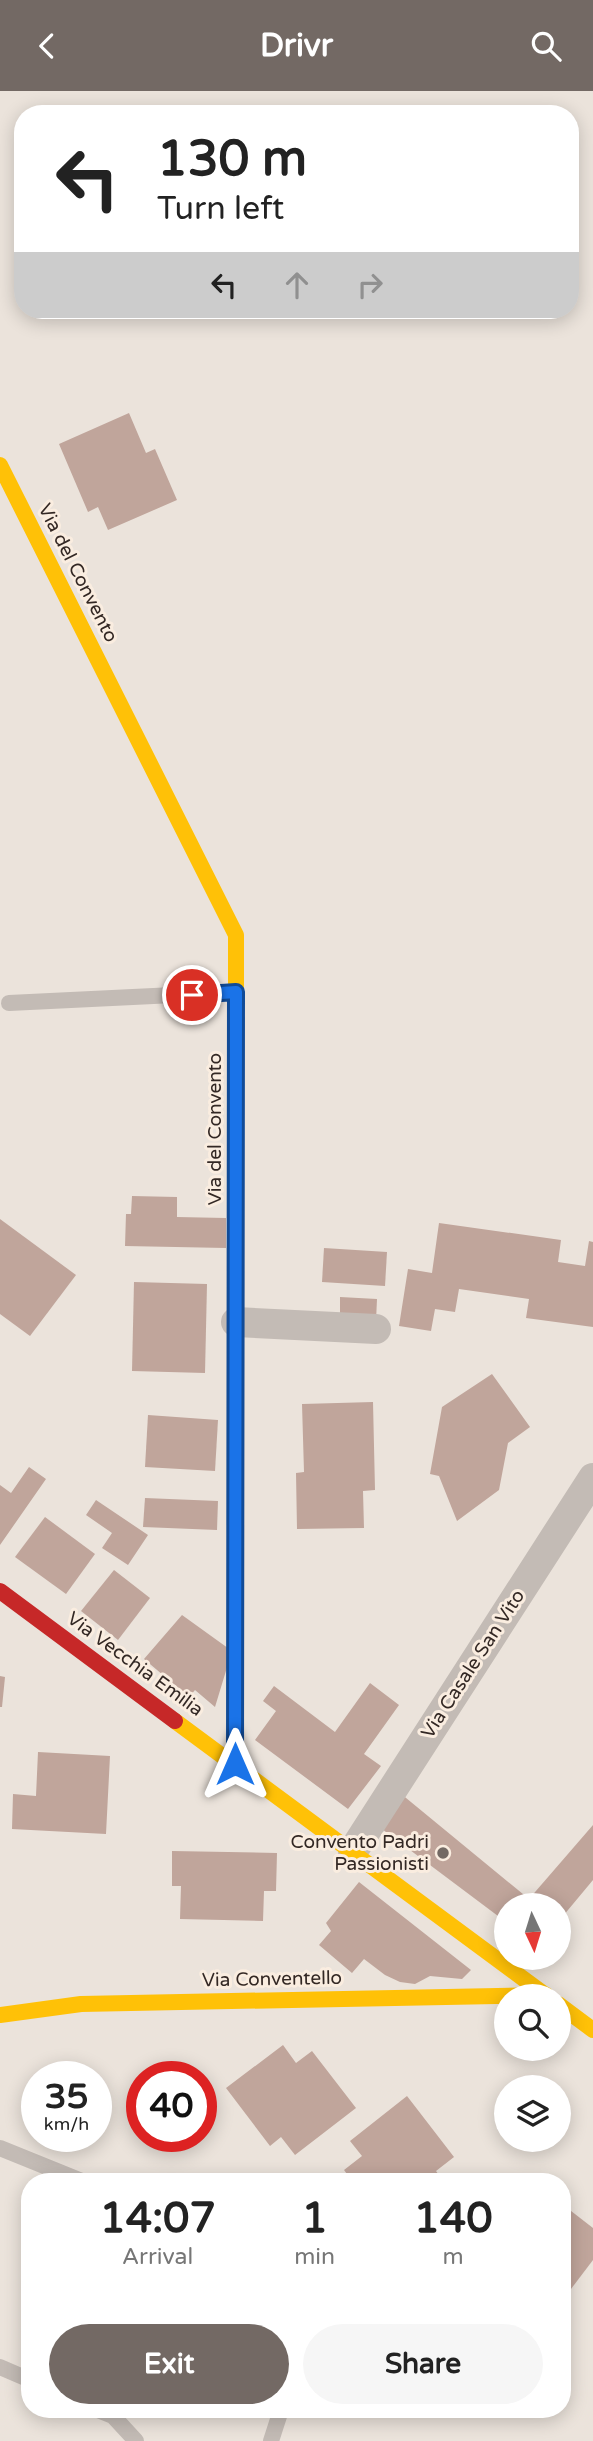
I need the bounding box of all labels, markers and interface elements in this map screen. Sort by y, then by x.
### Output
icon: back [28,27,66,65]
text: Drivr [260,27,333,65]
icon: search [527,27,565,65]
text: 130 m [157,130,307,189]
icon: left [42,133,133,224]
text: Turn left [157,190,284,228]
icon: left [205,266,243,304]
icon: ahead [278,266,316,304]
icon: right [351,266,389,304]
street label: Via del Convento [34,500,122,646]
pin [162,965,222,1025]
icon: arrive [173,976,211,1014]
street label: Via del Convento [204,1053,226,1205]
street label: Via Casale San Vito [417,1586,529,1742]
street label: Via Vecchia Emilia [63,1607,207,1721]
position arrow [198,1727,272,1801]
place label: Convento Padri Passionisti [291,1831,429,1875]
marker: Convento Padri Passionisti [435,1845,451,1861]
north arrow [494,1893,570,1971]
map controls [494,1893,571,2152]
street label: Via Conventello [202,1967,342,1991]
button: search [494,1984,571,2061]
speed limit sign: 40 [126,2061,217,2152]
button: layers [494,2075,571,2152]
text: 35 [45,2076,88,2118]
text: km/h [44,2113,89,2135]
text: 14:07 [99,2193,216,2244]
text: 1 [301,2193,328,2244]
text: 140 [413,2193,493,2244]
text: Arrival [122,2243,193,2271]
text: min [294,2243,335,2271]
text: m [442,2243,464,2271]
button: Exit [49,2324,289,2404]
button: Share [303,2324,543,2404]

